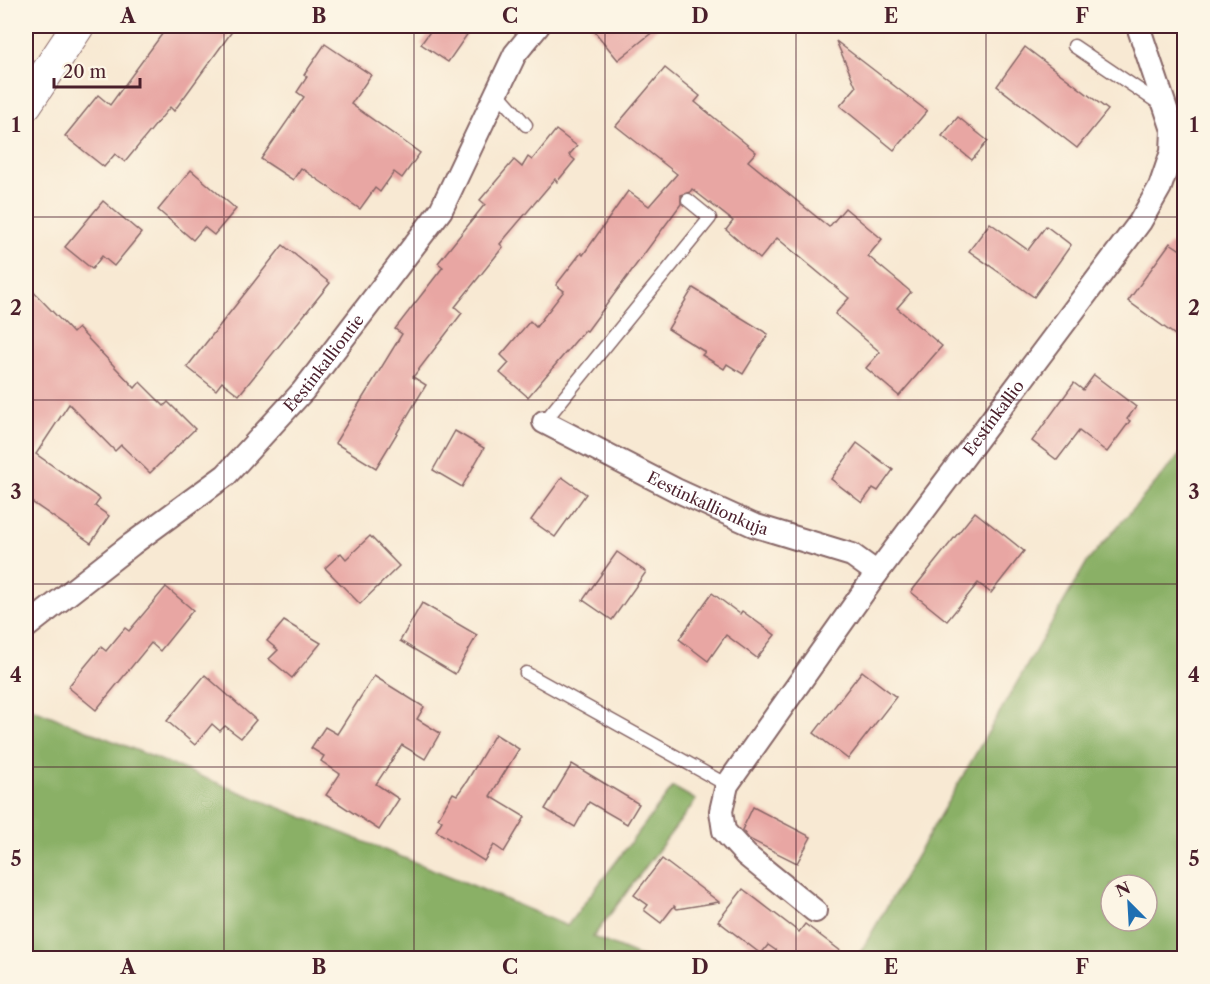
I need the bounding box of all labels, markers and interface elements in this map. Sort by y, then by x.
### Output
text: A [119,4,136,28]
text: B [312,4,327,28]
text: C [502,4,518,28]
text: D [691,4,709,28]
text: E [884,4,898,28]
text: F [1075,4,1089,28]
scale bar [54,51,140,89]
text: 20 m [63,61,107,83]
text: 1 [12,113,21,137]
text: 1 [1190,113,1199,137]
text: 2 [10,296,22,320]
text: 2 [1188,296,1200,320]
street label: Eestinkalliontie [279,310,368,416]
street label: Eestinkallio [959,376,1028,459]
street label: Eestinkallionkuja [644,467,771,539]
text: 3 [10,480,22,504]
text: 3 [1188,480,1200,504]
text: 4 [10,663,22,687]
text: 4 [1188,663,1200,687]
text: 5 [10,847,22,871]
text: 5 [1188,847,1200,871]
north arrow [1099,873,1159,933]
text: N [1112,877,1133,901]
text: A [119,955,136,979]
text: B [312,955,327,979]
text: C [502,955,518,979]
text: D [691,955,709,979]
text: E [884,955,898,979]
text: F [1075,955,1089,979]

